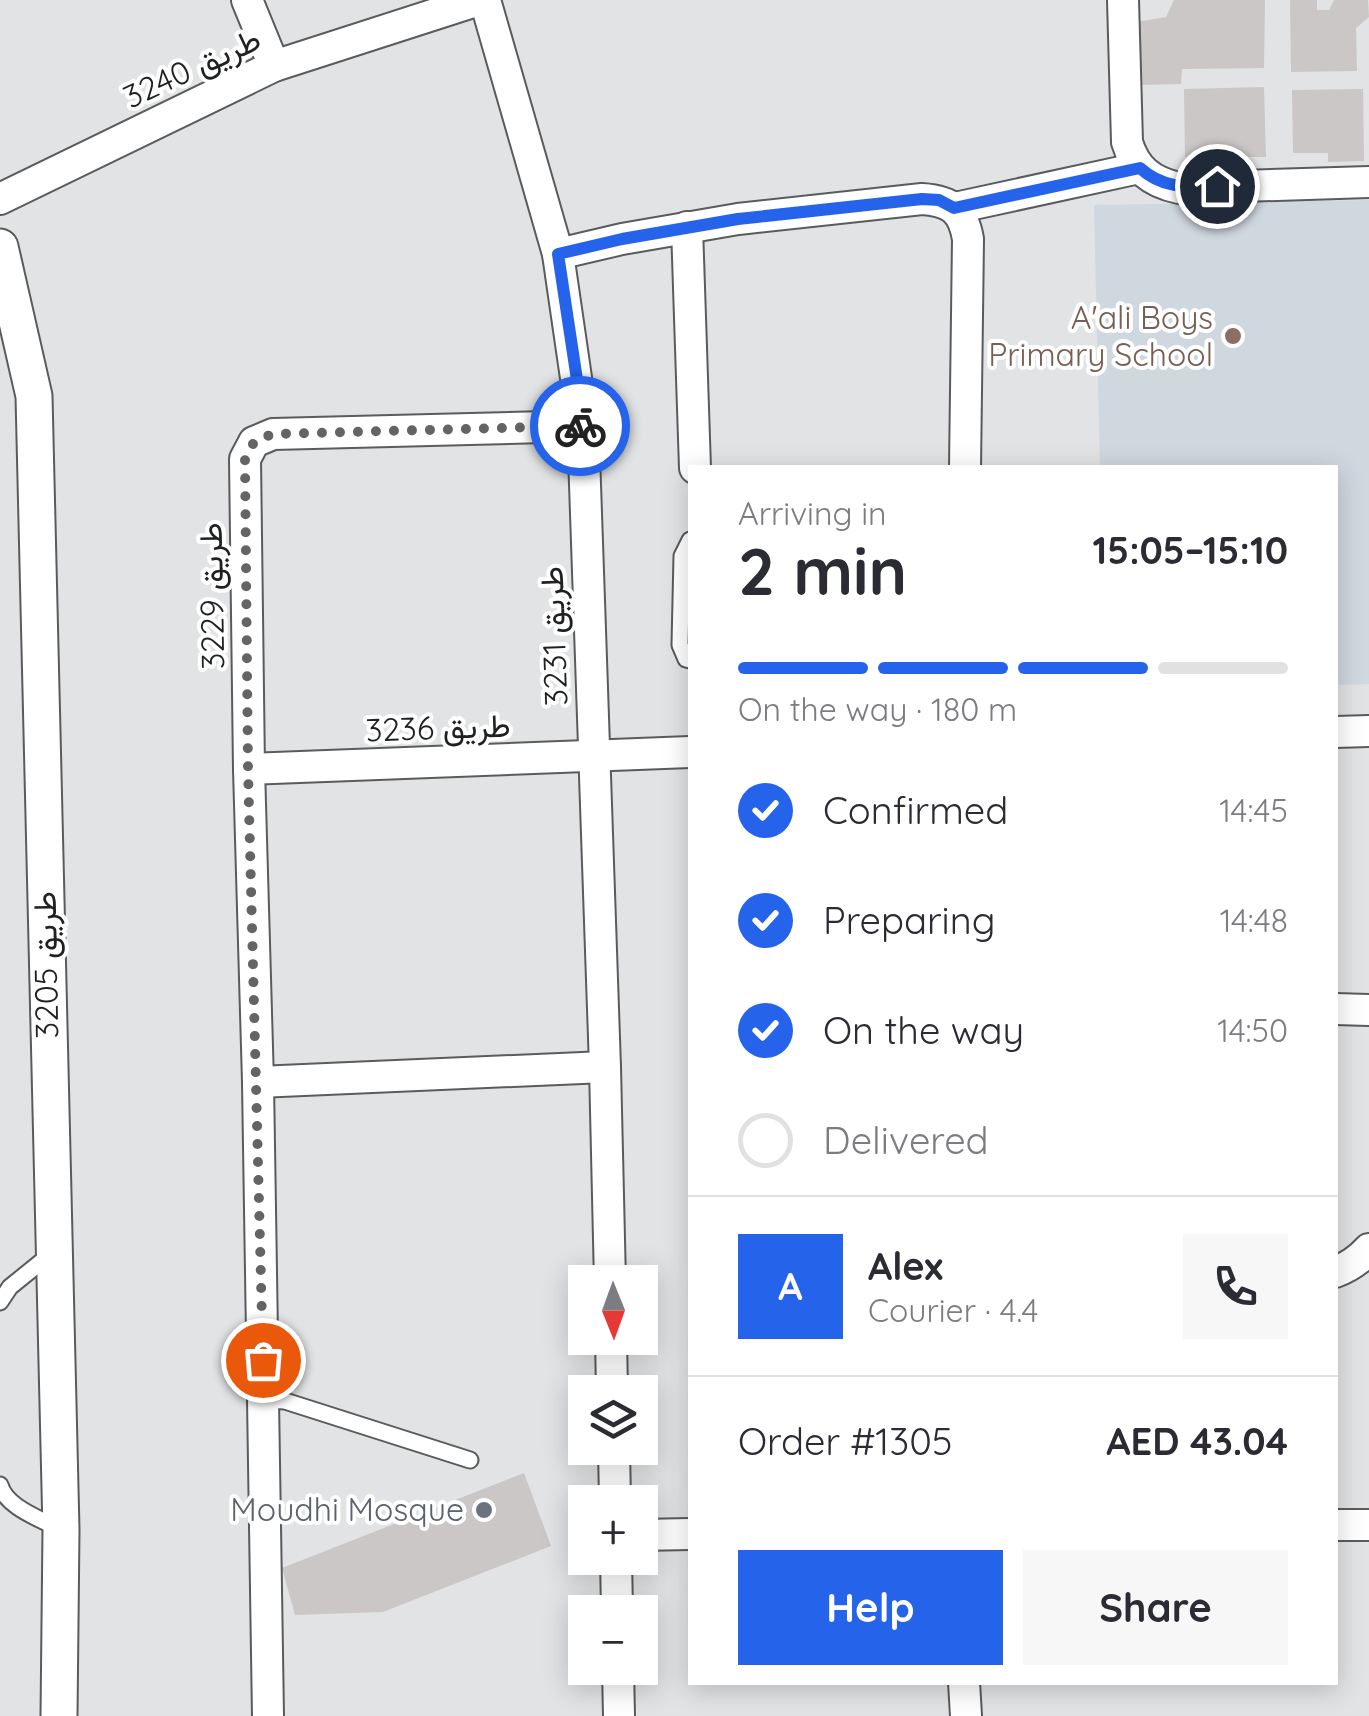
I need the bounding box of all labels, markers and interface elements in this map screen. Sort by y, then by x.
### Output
street label: طريق 3240 [117,18,267,117]
pin [1175,144,1260,229]
icon: home [1190,159,1245,214]
place label: A'ali Boys Primary School [988,297,1213,374]
marker: A'ali Boys Primary School [1222,325,1244,347]
courier [530,376,630,476]
icon: bike [553,399,608,454]
text: Arriving in [738,493,887,533]
street label: طريق 3229 [190,522,233,670]
text: 15:05–15:10 [1092,526,1288,574]
text: 2 min [738,530,907,611]
street label: طريق 3231 [531,565,576,707]
text: On the way · 180 m [738,689,1017,729]
street label: طريق 3236 [365,704,511,751]
icon: check [738,783,793,838]
text: Confirmed [823,786,1008,834]
text: 14:45 [1219,790,1288,830]
street label: طريق 3205 [24,891,67,1039]
icon: check [738,893,793,948]
text: Preparing [823,896,995,944]
text: 14:48 [1220,900,1288,940]
icon: check [738,1003,793,1058]
text: On the way [823,1006,1024,1054]
text: 14:50 [1217,1010,1288,1050]
text: Delivered [823,1116,989,1164]
button: phone [1183,1234,1288,1339]
text: Alex [868,1242,943,1290]
text: A [778,1262,803,1310]
north arrow [568,1265,658,1355]
map controls [568,1265,658,1685]
text: Courier · 4.4 [868,1290,1038,1330]
pin [221,1318,306,1403]
icon: bag [236,1333,291,1388]
button: layers [568,1375,658,1465]
text: Order #1305 [738,1417,953,1465]
text: AED 43.04 [1106,1417,1288,1465]
button: + [568,1485,658,1575]
place label: Moudhi Mosque [230,1489,464,1529]
marker: Moudhi Mosque [473,1499,495,1521]
button: Help [738,1550,1003,1665]
button: Share [1023,1550,1288,1665]
button: − [568,1595,658,1685]

